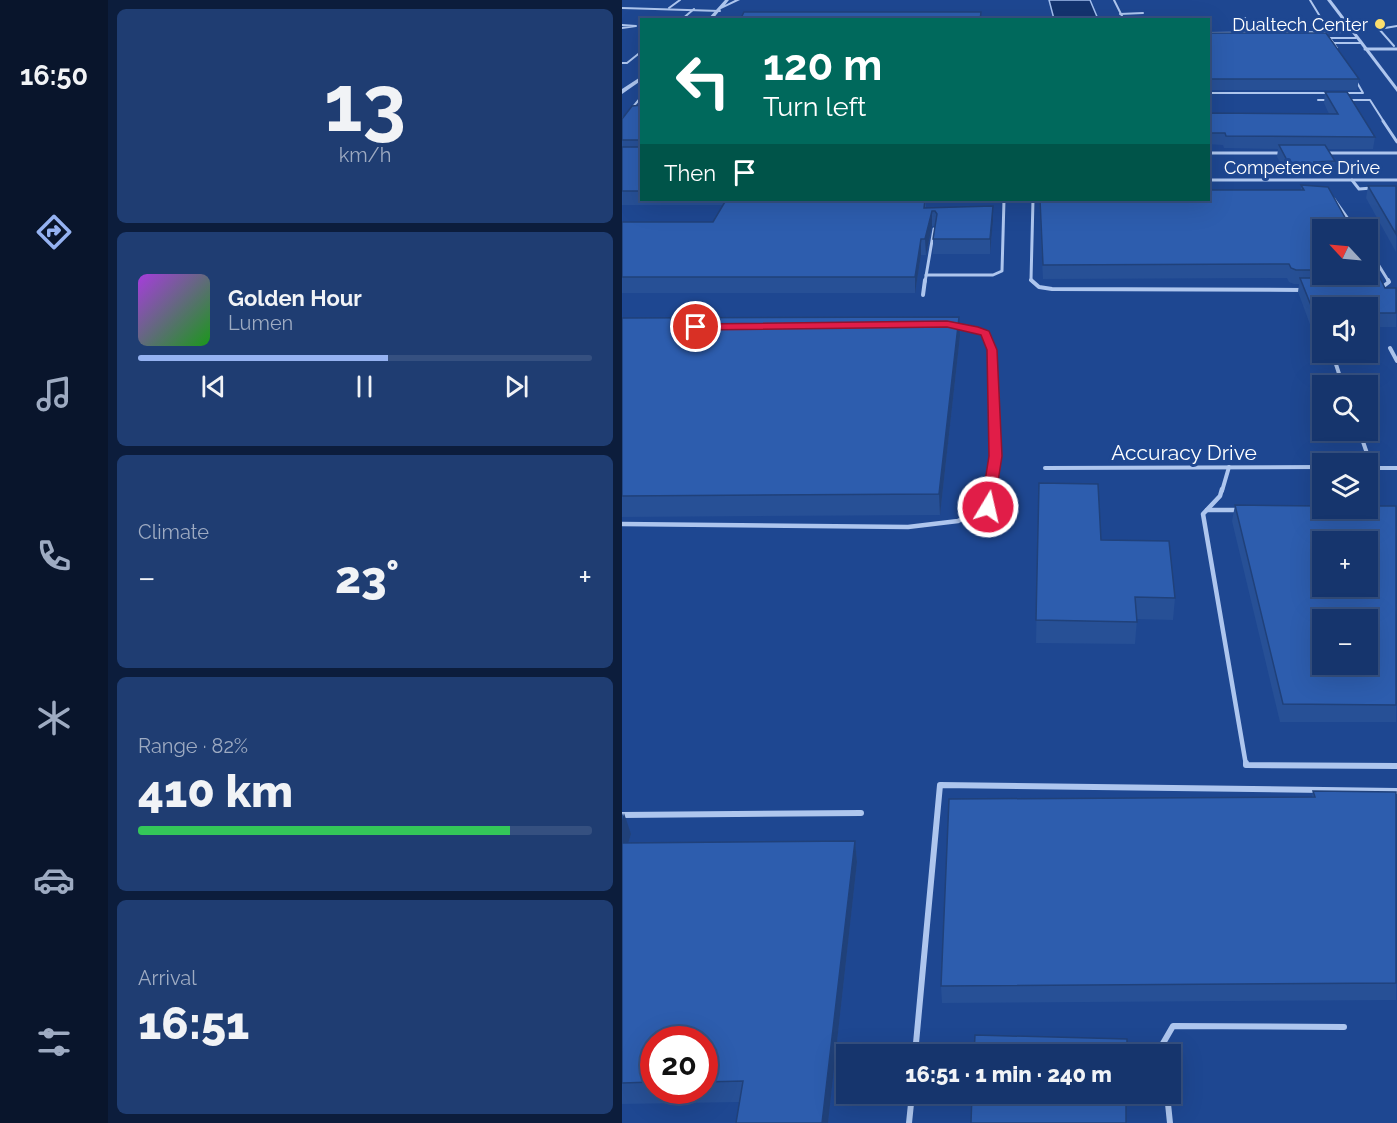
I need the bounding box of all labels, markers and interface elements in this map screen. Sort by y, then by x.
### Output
place label: Dualtech Center [1232,14,1369,35]
marker: Dualtech Center [1373,17,1387,31]
text: 120 m [763,41,882,90]
icon: left [664,42,742,120]
text: 13 [324,58,406,149]
text: 16:50 [20,60,88,91]
text: Turn left [763,91,866,122]
text: km/h [339,143,391,167]
icon: arrive [728,156,761,189]
street label: Competence Drive [1224,157,1380,178]
text: Then [664,160,716,186]
icon: directions [33,211,75,253]
north arrow [1312,219,1378,285]
map controls [1312,219,1378,675]
text: Golden Hour [228,285,362,311]
button: sound [1312,297,1378,363]
pin [670,301,721,352]
icon: arrive [679,310,712,343]
text: Lumen [228,311,293,335]
icon: previous [197,370,230,403]
icon: pause [348,370,381,403]
icon: next [500,370,533,403]
icon: music [33,373,75,415]
button: search [1312,375,1378,441]
street label: Accuracy Drive [1111,440,1257,465]
button: layers [1312,453,1378,519]
position arrow [956,475,1020,539]
text: Climate [138,520,209,544]
button: + [1312,531,1378,597]
icon: phone [33,535,75,577]
text: 23° [335,551,399,604]
text: − [138,558,156,597]
text: + [578,558,592,597]
button: − [1312,609,1378,675]
icon: climate [33,697,75,739]
text: Range · 82% [138,734,248,758]
text: 410 km [138,765,293,818]
icon: car [33,859,75,901]
text: Arrival [138,966,197,990]
text: 16:51 [138,997,249,1050]
icon: filters [33,1021,75,1063]
speed limit sign: 20 [640,1026,718,1104]
text: 16:51 · 1 min · 240 m [905,1061,1112,1087]

